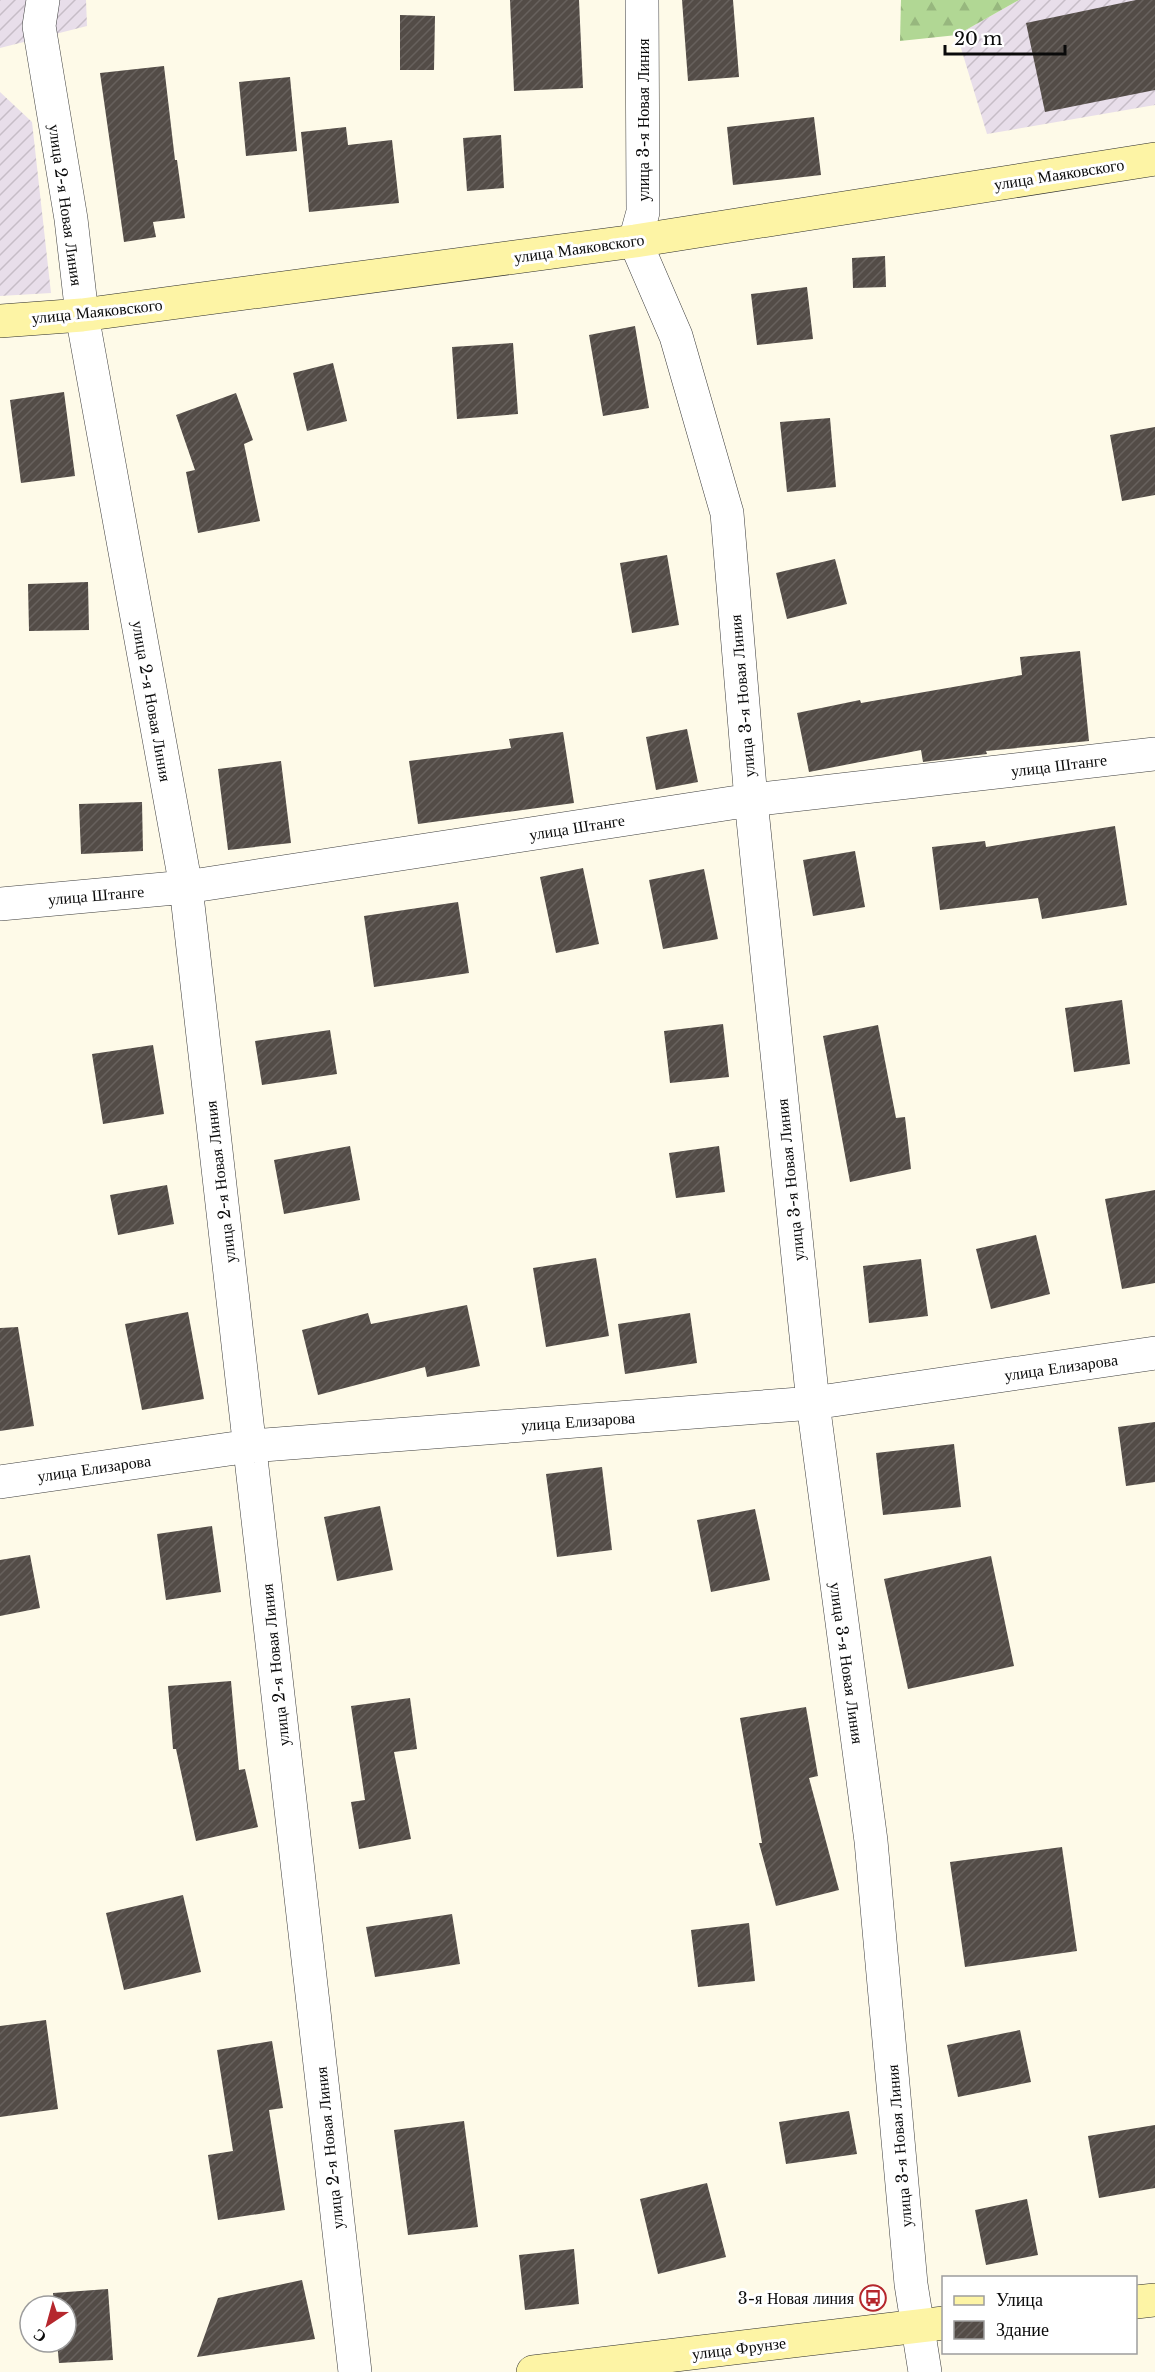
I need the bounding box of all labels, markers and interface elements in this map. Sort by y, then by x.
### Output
scale bar [945,18,1065,56]
text: 20 m [954,28,1002,50]
street label: улица 3-я Новая Линия [633,38,653,202]
street label: улица 2-я Новая Линия [45,123,87,288]
street label: улица Маяковского [993,154,1125,194]
street label: улица Маяковского [513,229,645,267]
street label: улица Маяковского [31,294,163,328]
street label: улица 3-я Новая Линия [725,613,759,778]
street label: улица 2-я Новая Линия [128,619,176,784]
street label: улица Штанге [1010,749,1108,781]
street label: улица Штанге [528,810,626,844]
street label: улица Штанге [47,881,145,909]
street label: улица 3-я Новая Линия [771,1097,808,1262]
street label: улица 2-я Новая Линия [200,1099,240,1264]
street label: улица Елизарова [1003,1349,1119,1385]
street label: улица Елизарова [520,1407,636,1435]
street label: улица Елизарова [36,1450,152,1486]
street label: улица 3-я Новая Линия [826,1581,868,1746]
street label: улица 2-я Новая Линия [256,1582,293,1747]
street label: улица 3-я Новая Линия [882,2063,916,2228]
street label: улица 2-я Новая Линия [310,2065,347,2230]
legend [942,2276,1137,2354]
bus stop icon: 3-я Новая линия [858,2283,888,2313]
place label: 3-я Новая линия [738,2288,855,2308]
text: Улица [996,2289,1043,2311]
north arrow [18,2294,78,2354]
text: Здание [996,2319,1049,2341]
text: С [29,2325,50,2348]
street label: улица Фрунзе [691,2332,787,2364]

